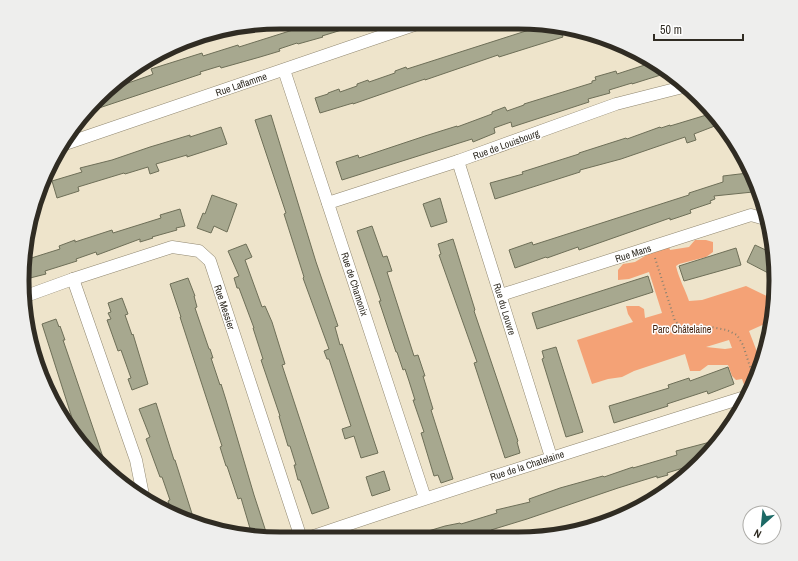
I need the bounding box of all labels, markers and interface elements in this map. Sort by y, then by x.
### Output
scale bar [654,16,743,42]
text: 50 m [660,22,682,38]
street label: Rue Laflamme [214,70,269,99]
street label: Rue de Louisbourg [471,126,542,163]
street label: Rue Mans [613,242,653,265]
street label: Rue de Chamonix [338,251,371,318]
street label: Rue du Louvre [490,282,519,337]
street label: Rue Messier [211,283,238,332]
park label: Parc Châtelaine [653,323,712,336]
street label: Rue de la Chatelaine [489,447,566,484]
north arrow [742,505,782,545]
text: N [751,526,764,542]

